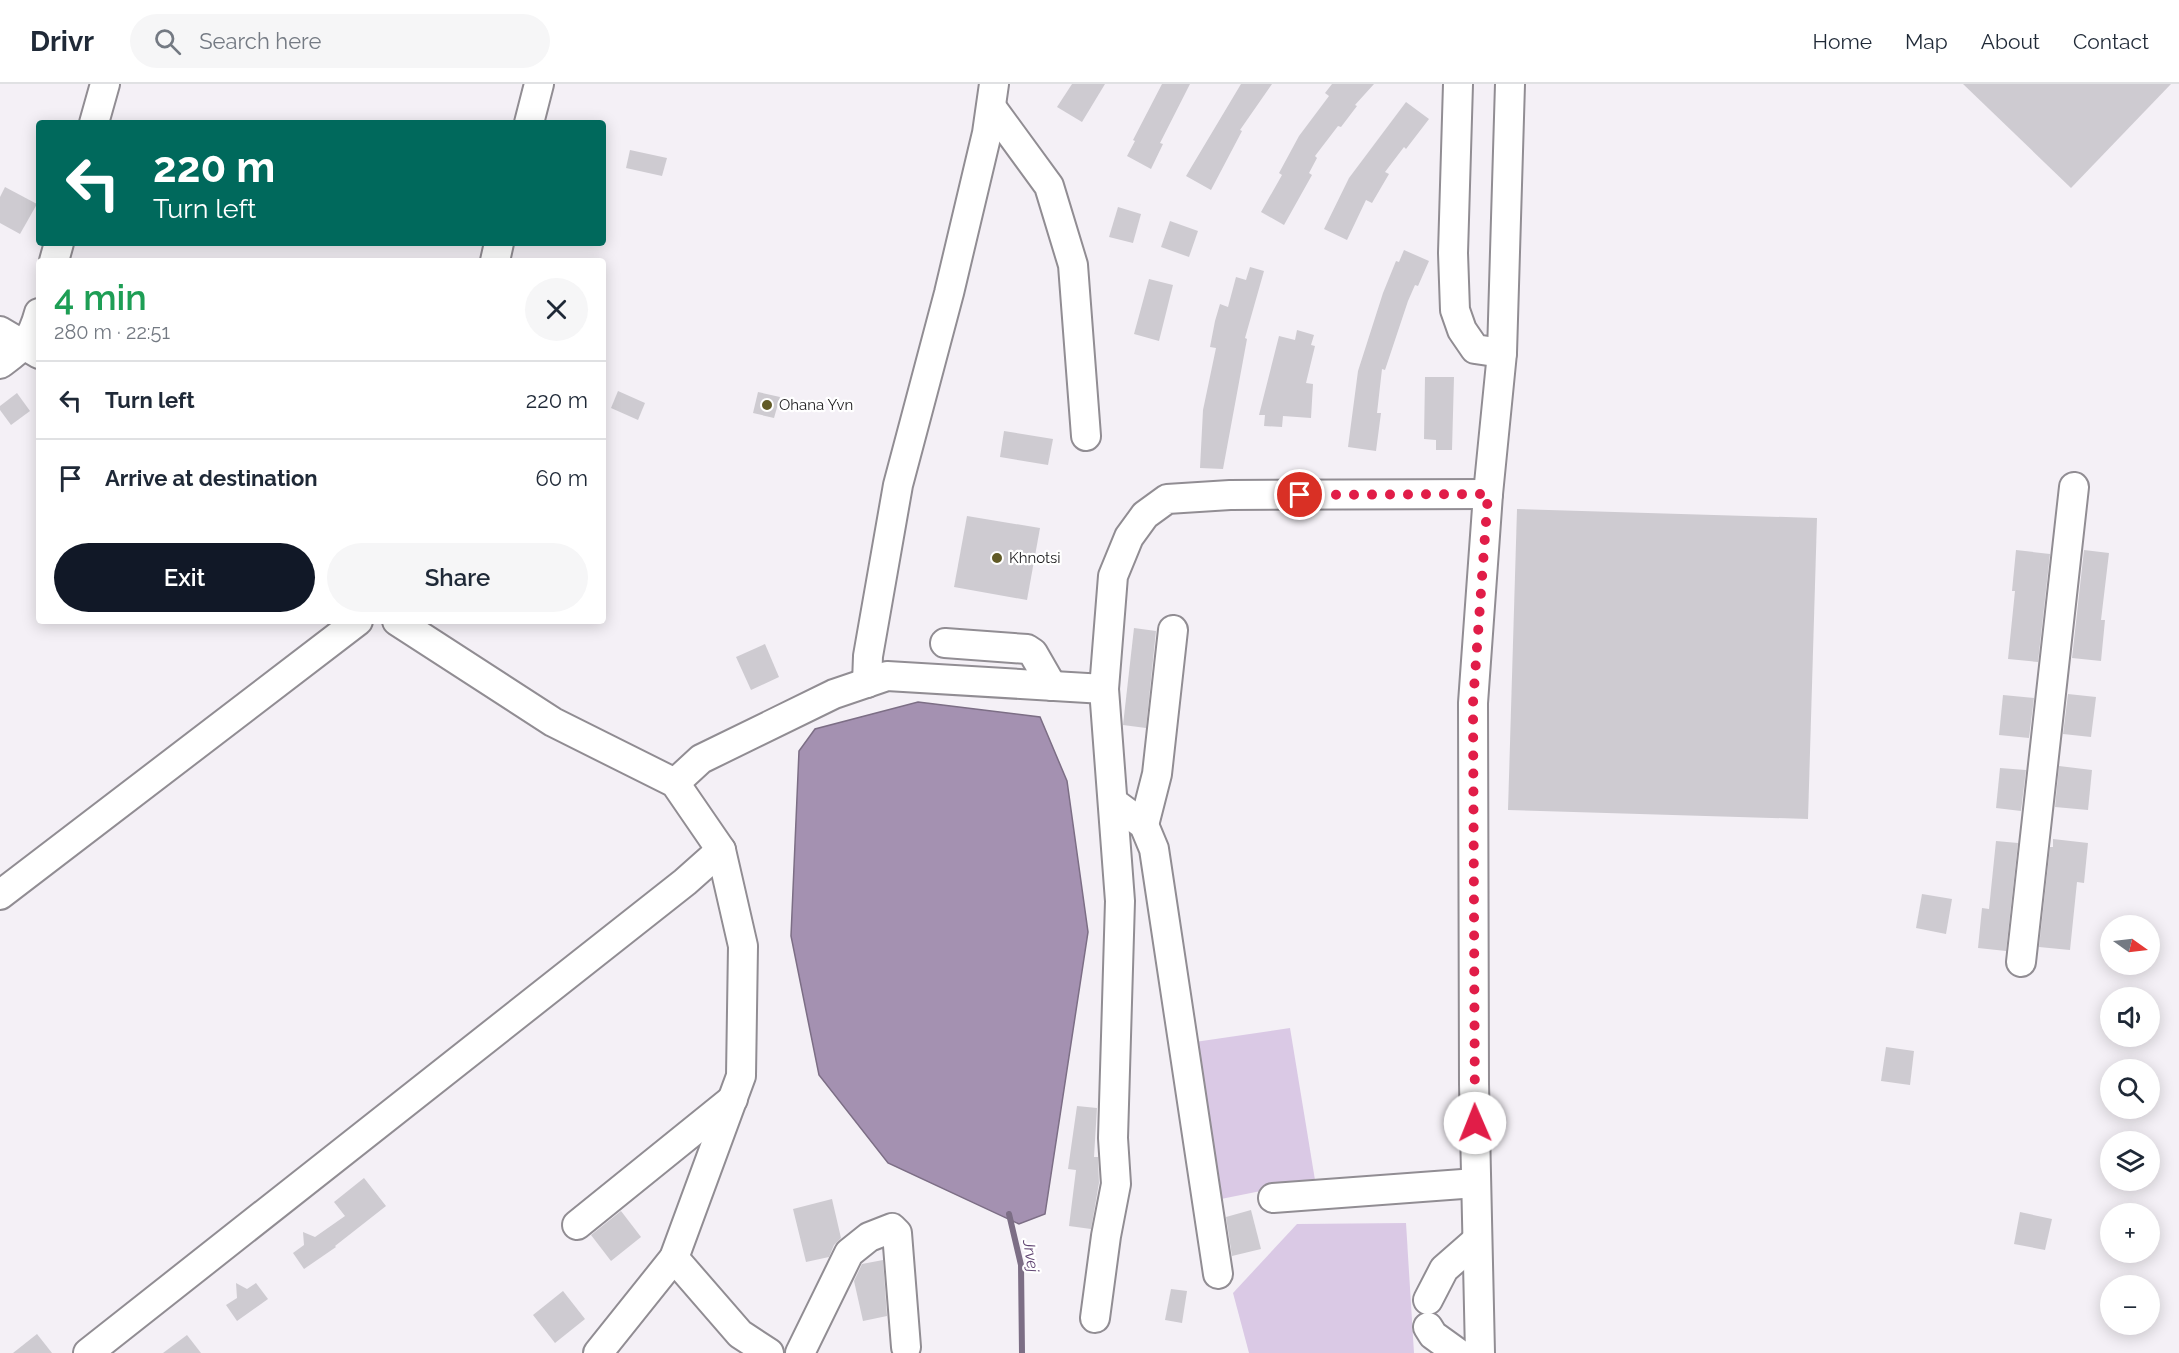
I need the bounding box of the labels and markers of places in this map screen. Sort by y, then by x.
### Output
place label: Ohana Yvn [779,396,853,414]
marker: Ohana Yvn [760,398,774,412]
pin [1274,469,1325,520]
place label: Khnotsi [1009,549,1061,567]
marker: Khnotsi [990,551,1004,565]

